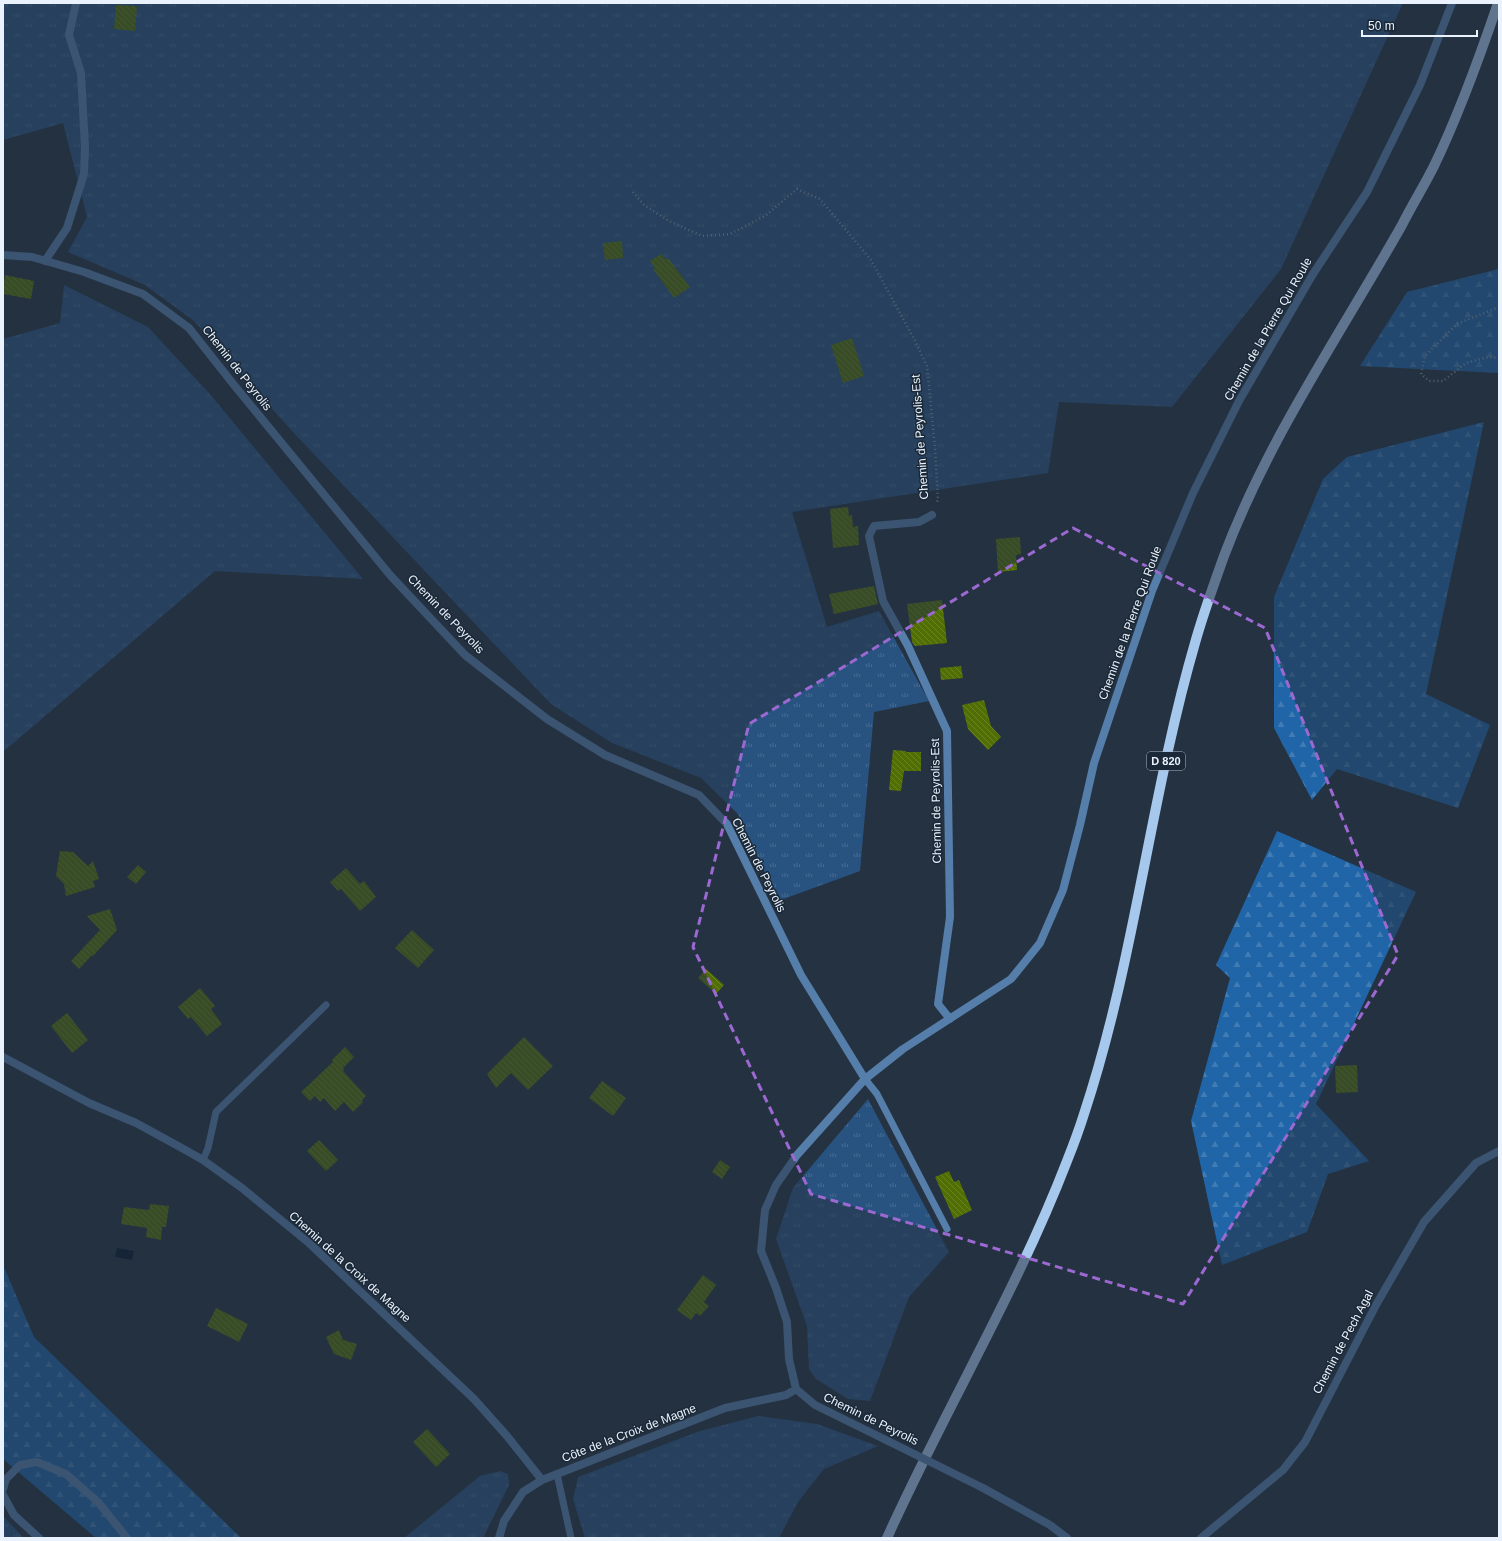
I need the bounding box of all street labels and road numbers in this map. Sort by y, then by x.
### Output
street label: Chemin de la Pierre Qui Roule [1221,255,1315,403]
street label: Chemin de Peyrolis [199,323,275,413]
street label: Chemin de Peyrolis-Est [909,373,931,500]
street label: Chemin de la Pierre Qui Roule [1096,544,1165,702]
street label: Chemin de Peyrolis [405,572,487,656]
street label: Chemin de Peyrolis-Est [928,738,944,864]
road number: D 820 [1147,752,1185,770]
street label: Chemin de Peyrolis [729,815,789,915]
street label: Chemin de la Croix de Magne [286,1209,414,1326]
street label: Chemin de Pech Agal [1310,1288,1376,1396]
street label: Chemin de Peyrolis [821,1390,921,1448]
street label: Côte de la Croix de Magne [560,1401,698,1465]

